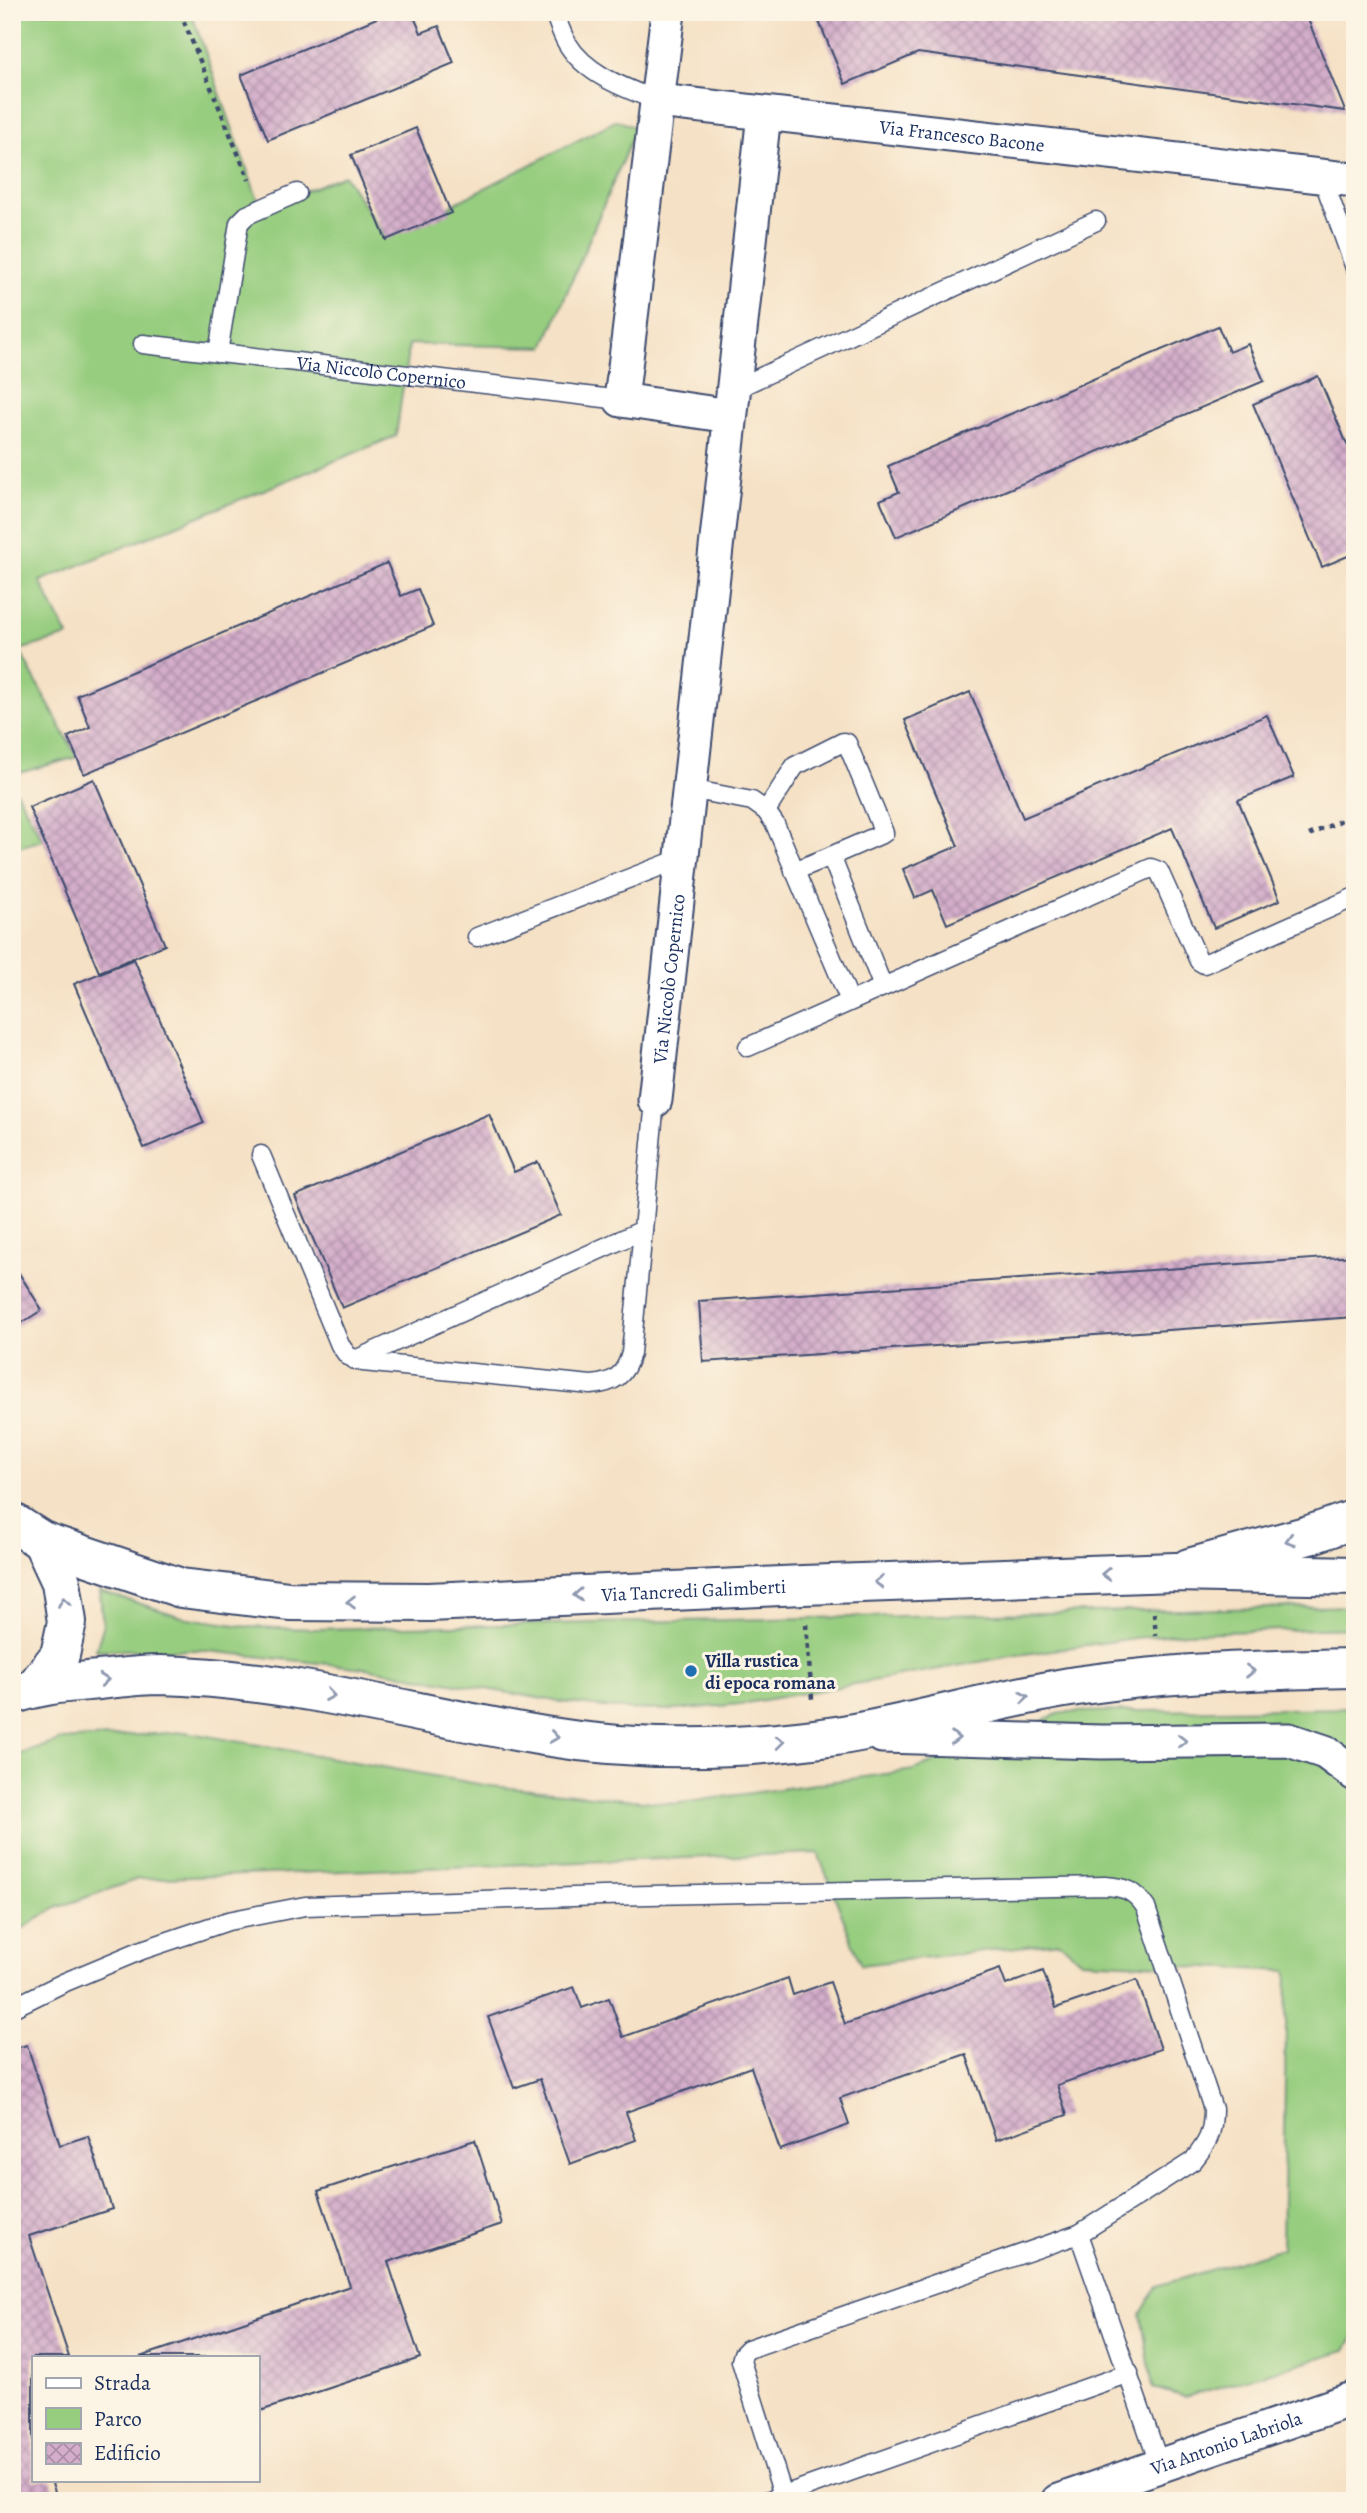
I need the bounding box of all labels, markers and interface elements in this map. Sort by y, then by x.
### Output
street label: Via Francesco Bacone [877,114,1046,159]
street label: Via Niccolò Copernico [294,350,467,396]
street label: Via Niccolò Copernico [647,893,692,1066]
one-way arrow [1284,1532,1296,1546]
one-way arrow [1101,1567,1112,1582]
street label: Via Tancredi Galimberti [600,1574,787,1608]
one-way arrow [873,1574,884,1590]
one-way arrow [572,1588,583,1603]
one-way arrow [345,1594,356,1610]
one-way arrow [56,1596,71,1608]
place label: Villa rustica di epoca romana [704,1648,837,1696]
marker: Villa rustica di epoca romana [683,1663,699,1679]
one-way arrow [1245,1663,1256,1678]
one-way arrow [99,1673,110,1688]
one-way arrow [324,1687,336,1702]
one-way arrow [1018,1690,1030,1705]
one-way arrow [548,1729,560,1744]
one-way arrow [950,1730,960,1746]
one-way arrow [1177,1733,1188,1749]
one-way arrow [775,1735,786,1750]
legend [32,2356,259,2482]
text: Strada [94,2369,151,2397]
text: Parco [94,2405,142,2433]
street label: Via Antonio Labriola [1146,2405,1306,2482]
text: Edificio [94,2439,161,2467]

